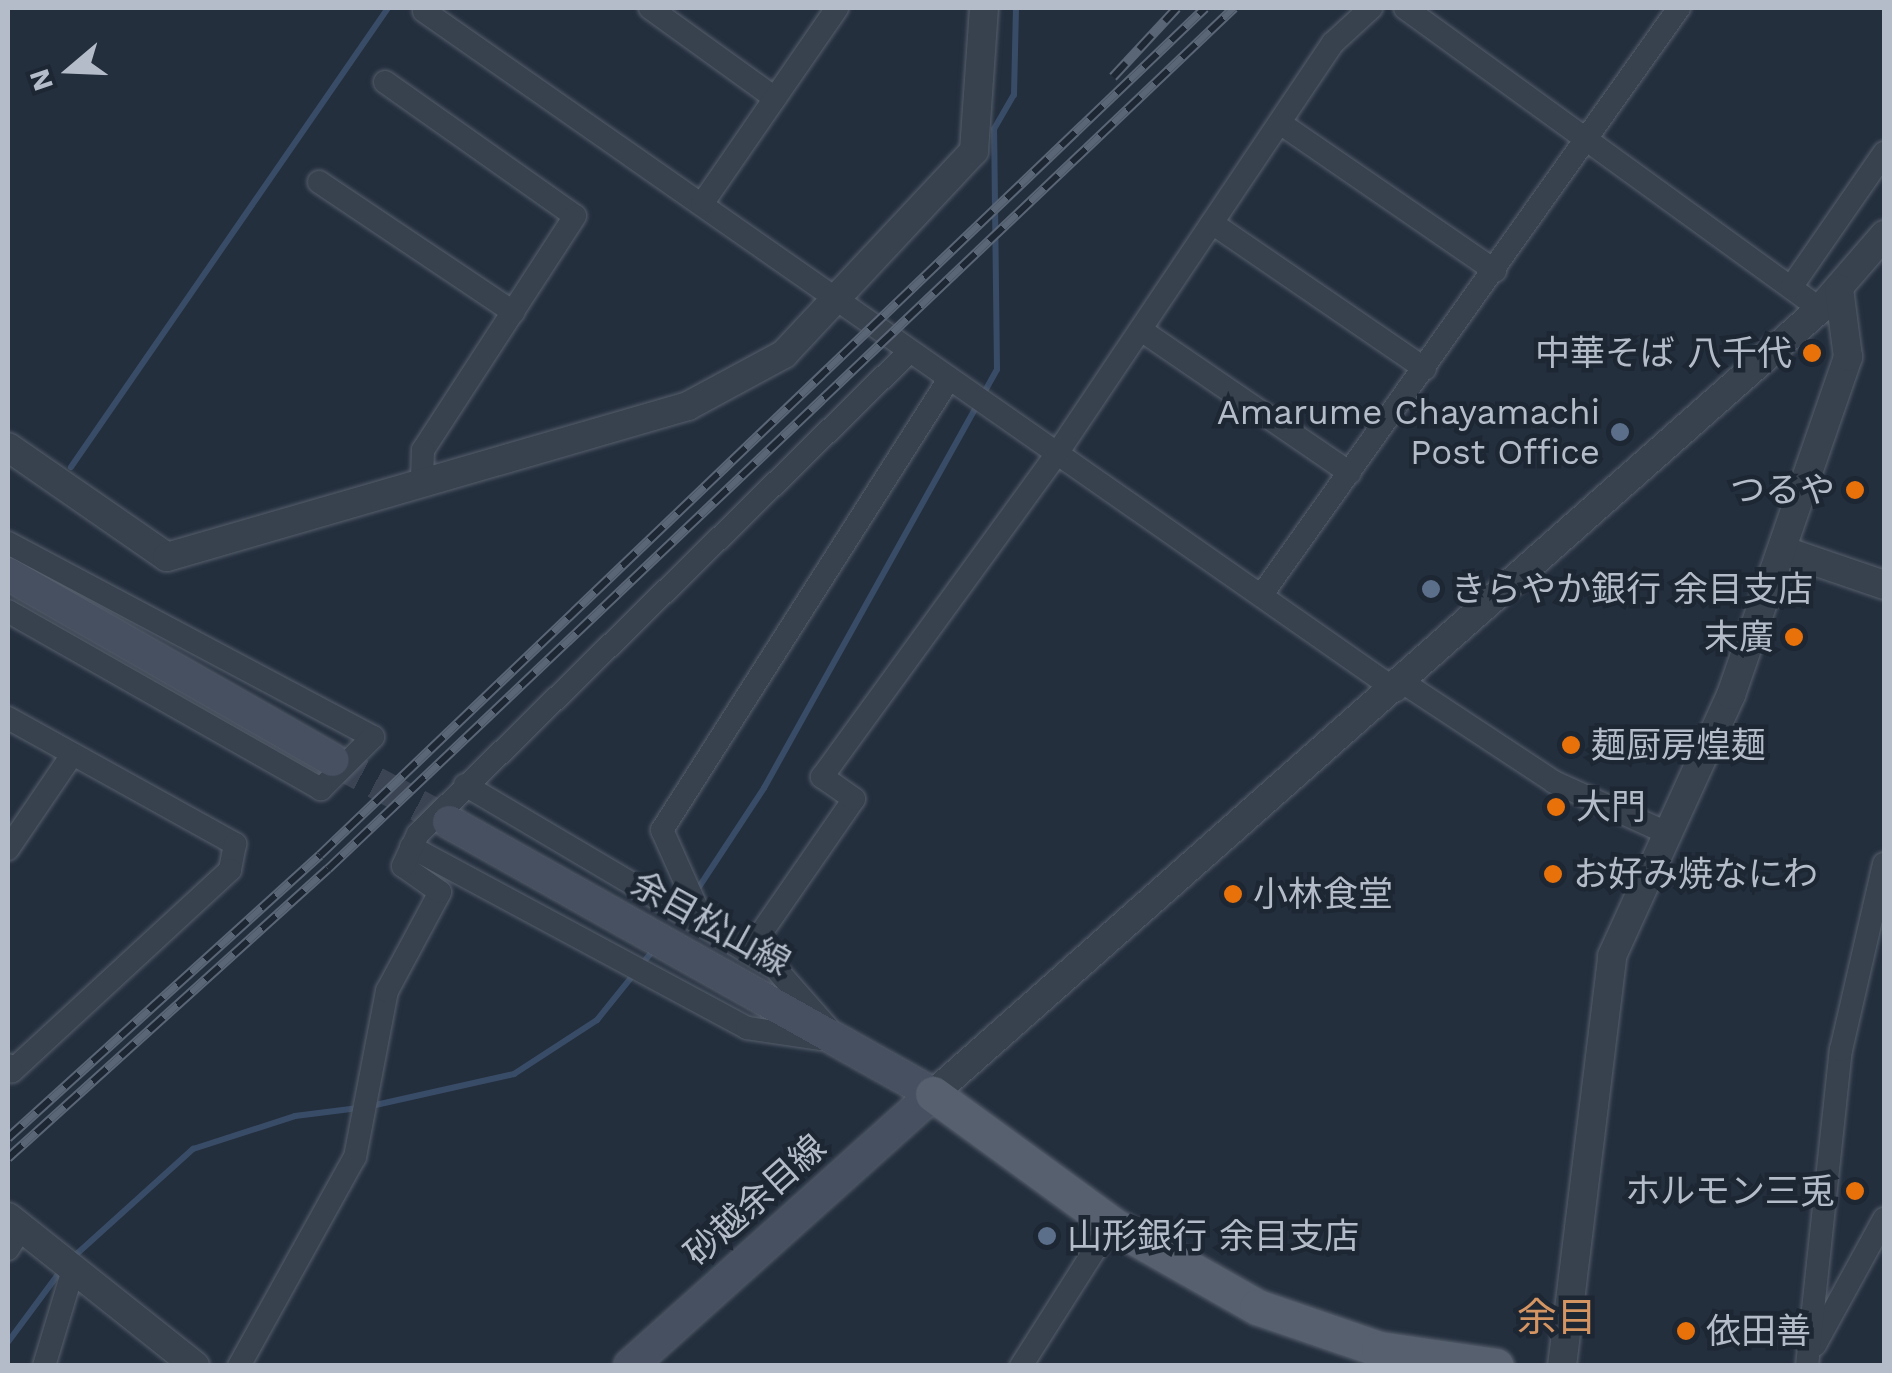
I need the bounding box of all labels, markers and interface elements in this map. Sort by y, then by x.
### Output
north arrow [20,20,120,120]
text: N [22,65,60,95]
place label: 中華そば 八千代 [1535,332,1792,374]
marker: 中華そば 八千代 [1801,342,1823,364]
place label: Amarume Chayamachi Post Office [1217,391,1600,473]
marker: Amarume Chayamachi Post Office [1609,421,1631,443]
place label: つるや [1730,469,1835,511]
marker: つるや [1844,479,1866,501]
place label: きらやか銀行 余目支店 [1451,568,1813,610]
marker: きらやか銀行 余目支店 [1420,578,1442,600]
place label: 末廣 [1704,616,1774,658]
marker: 末廣 [1783,626,1805,648]
place label: 麺厨房煌麺 [1591,724,1766,766]
marker: 麺厨房煌麺 [1560,734,1582,756]
place label: 大門 [1576,786,1646,828]
marker: 大門 [1545,796,1567,818]
place label: お好み焼なにわ [1573,853,1818,895]
street label: 余目松山線 [624,862,798,984]
marker: お好み焼なにわ [1542,863,1564,885]
place label: 小林食堂 [1253,873,1393,915]
marker: 小林食堂 [1222,883,1244,905]
street label: 砂越余目線 [676,1126,834,1274]
place label: ホルモン三兎 [1625,1170,1835,1212]
marker: ホルモン三兎 [1844,1180,1866,1202]
place label: 山形銀行 余目支店 [1067,1215,1359,1257]
marker: 山形銀行 余目支店 [1036,1225,1058,1247]
district label: 余目 [1517,1294,1597,1342]
place label: 依田善 [1706,1310,1811,1352]
marker: 依田善 [1675,1320,1697,1342]

